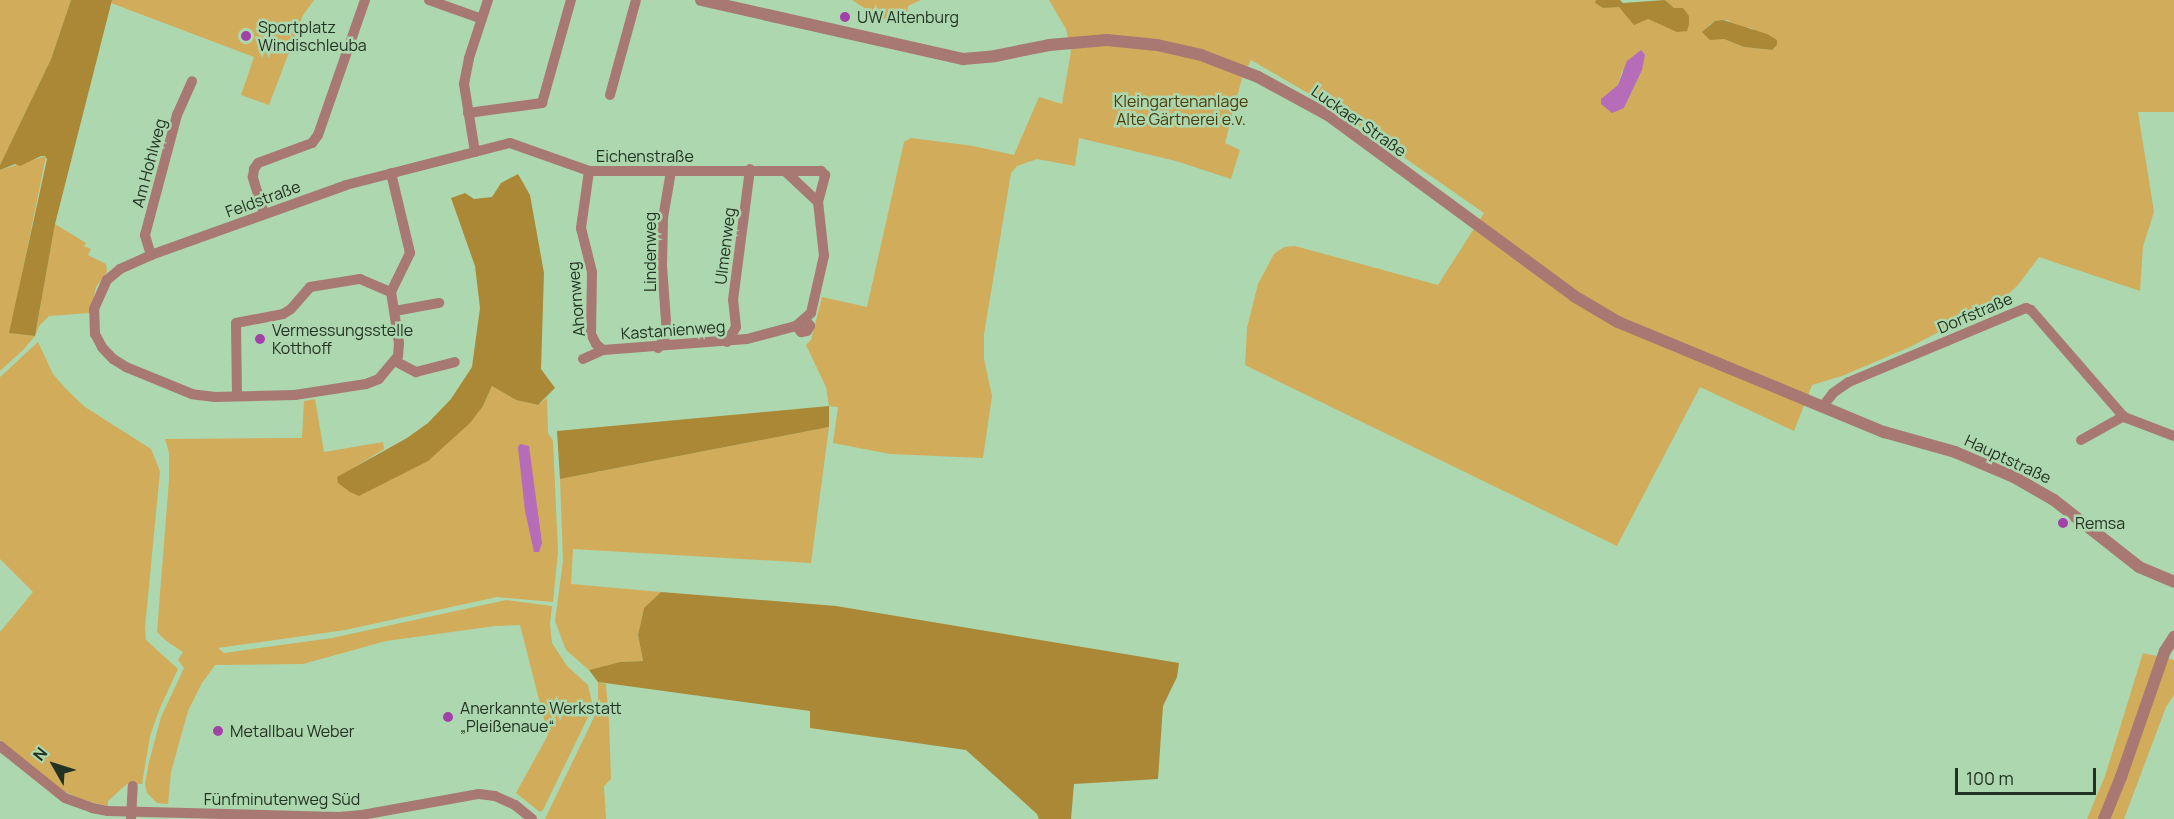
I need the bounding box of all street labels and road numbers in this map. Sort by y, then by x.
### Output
street label: Luckaer Straße [1308,81,1410,161]
street label: Am Hohlweg [128,116,170,210]
street label: Eichenstraße [596,146,694,166]
street label: Feldstraße [223,177,303,221]
street label: Ulmenweg [711,206,739,286]
street label: Lindenweg [640,212,660,292]
street label: Ahornweg [563,261,589,337]
street label: Dorfstraße [1935,289,2015,337]
street label: Kastanienweg [620,317,726,343]
street label: Hauptstraße [1962,431,2054,487]
street label: Fünfminutenweg Süd [204,789,360,809]

